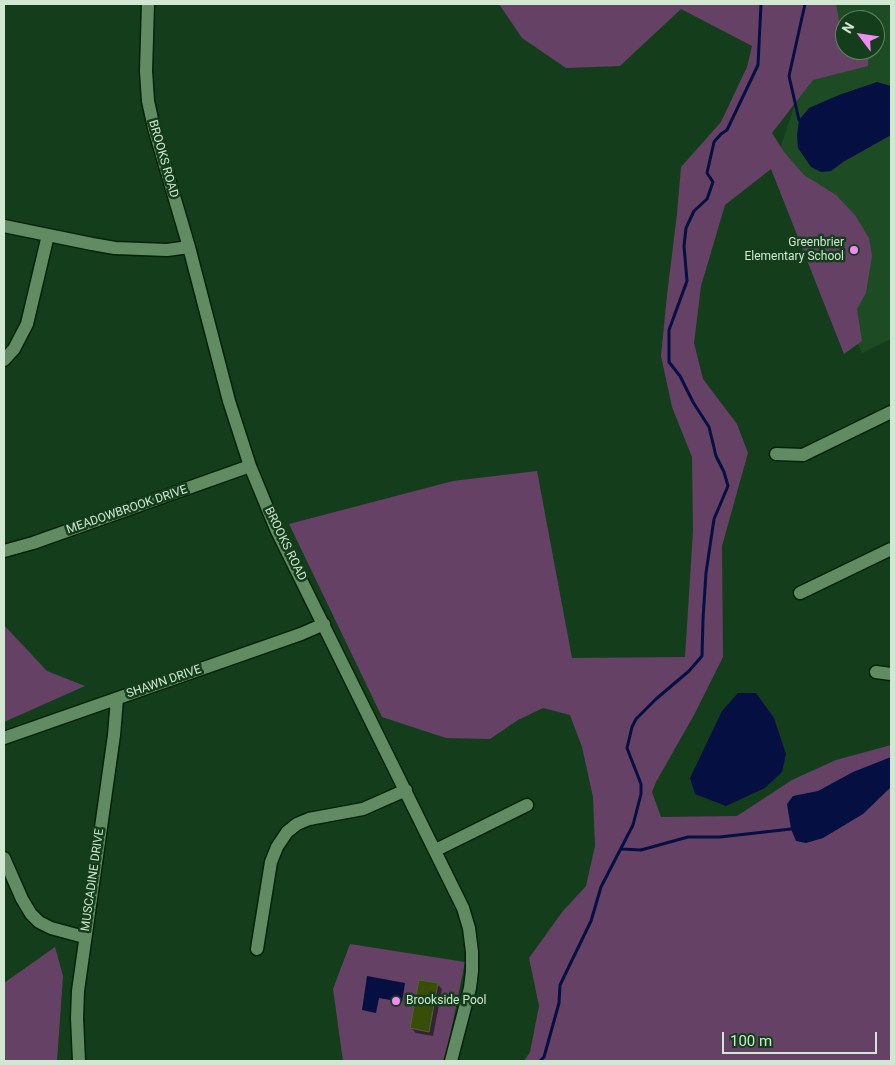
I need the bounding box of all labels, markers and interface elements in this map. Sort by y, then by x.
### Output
north arrow [835,10,885,60]
text: N [839,19,857,36]
street label: BROOKS ROAD [145,118,181,200]
place label: Greenbrier Elementary School [744,236,844,264]
marker: Greenbrier Elementary School [848,244,860,256]
street label: MEADOWBROOK DRIVE [65,483,189,537]
street label: BROOKS ROAD [261,505,309,583]
street label: SHAWN DRIVE [125,662,203,702]
street label: MUSCADINE DRIVE [79,828,107,932]
place label: Brookside Pool [406,994,487,1008]
marker: Brookside Pool [390,995,402,1007]
scale bar [725,1022,880,1054]
text: 100 m [730,1032,772,1050]

